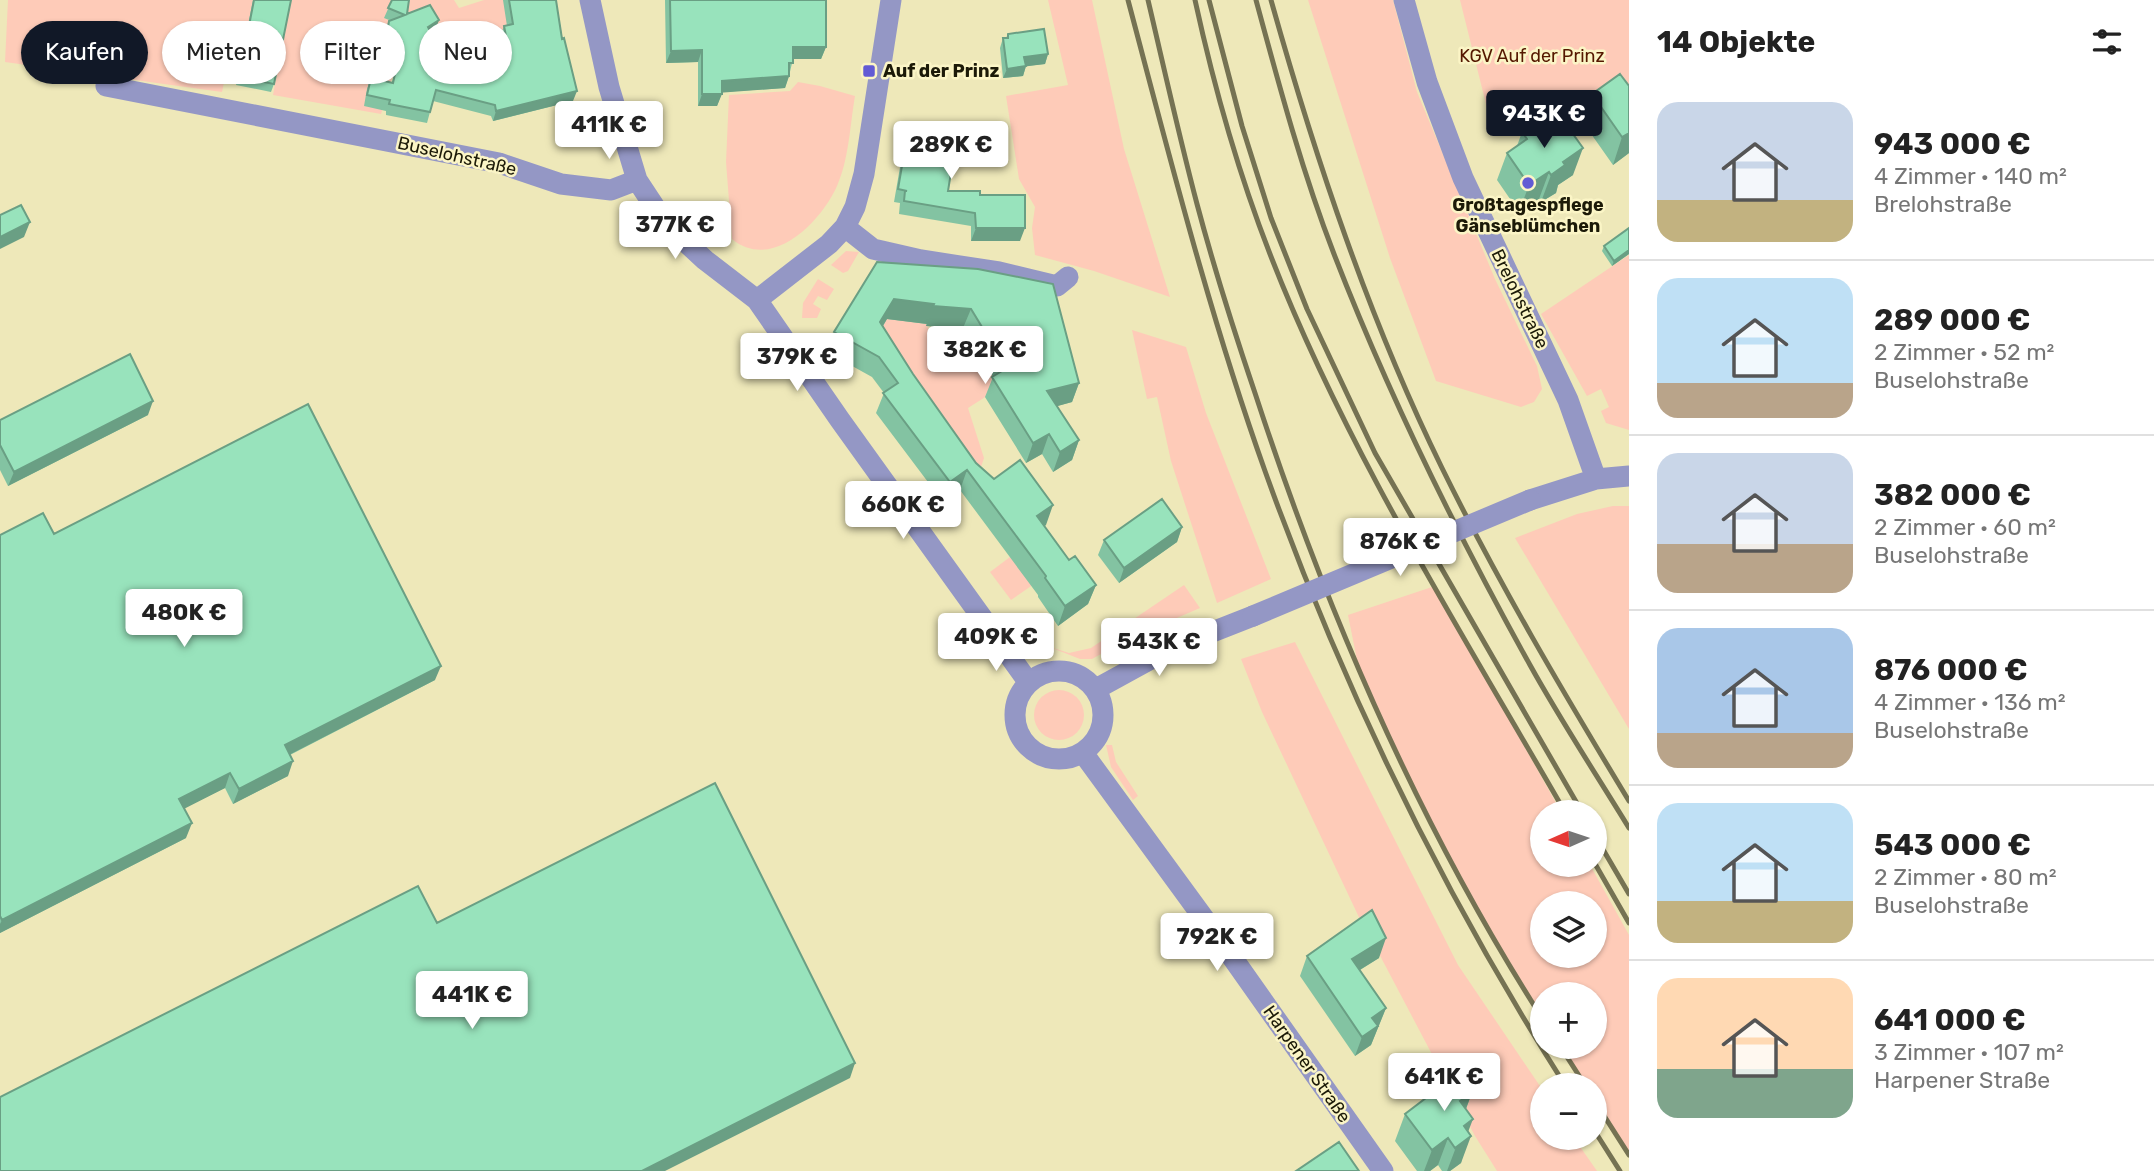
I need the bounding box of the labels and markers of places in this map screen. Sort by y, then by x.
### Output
place label: Auf der Prinz [883,60,1000,82]
marker: Auf der Prinz [861,63,877,79]
pin: 943K € [1487,90,1601,150]
pin: 411K € [552,102,666,161]
pin: 289K € [894,122,1008,181]
marker: Großtagespflege Gänseblümchen [1520,175,1536,191]
place label: Großtagespflege Gänseblümchen [1452,194,1604,237]
pin: 377K € [618,202,732,261]
pin: 382K € [928,326,1042,386]
pin: 379K € [740,334,854,393]
pin: 660K € [846,482,960,541]
pin: 876K € [1343,518,1457,578]
pin: 480K € [127,590,241,649]
pin: 409K € [939,614,1053,673]
pin: 543K € [1102,618,1216,678]
pin: 792K € [1160,914,1274,973]
pin: 441K € [415,972,529,1031]
pin: 641K € [1387,1054,1501,1113]

